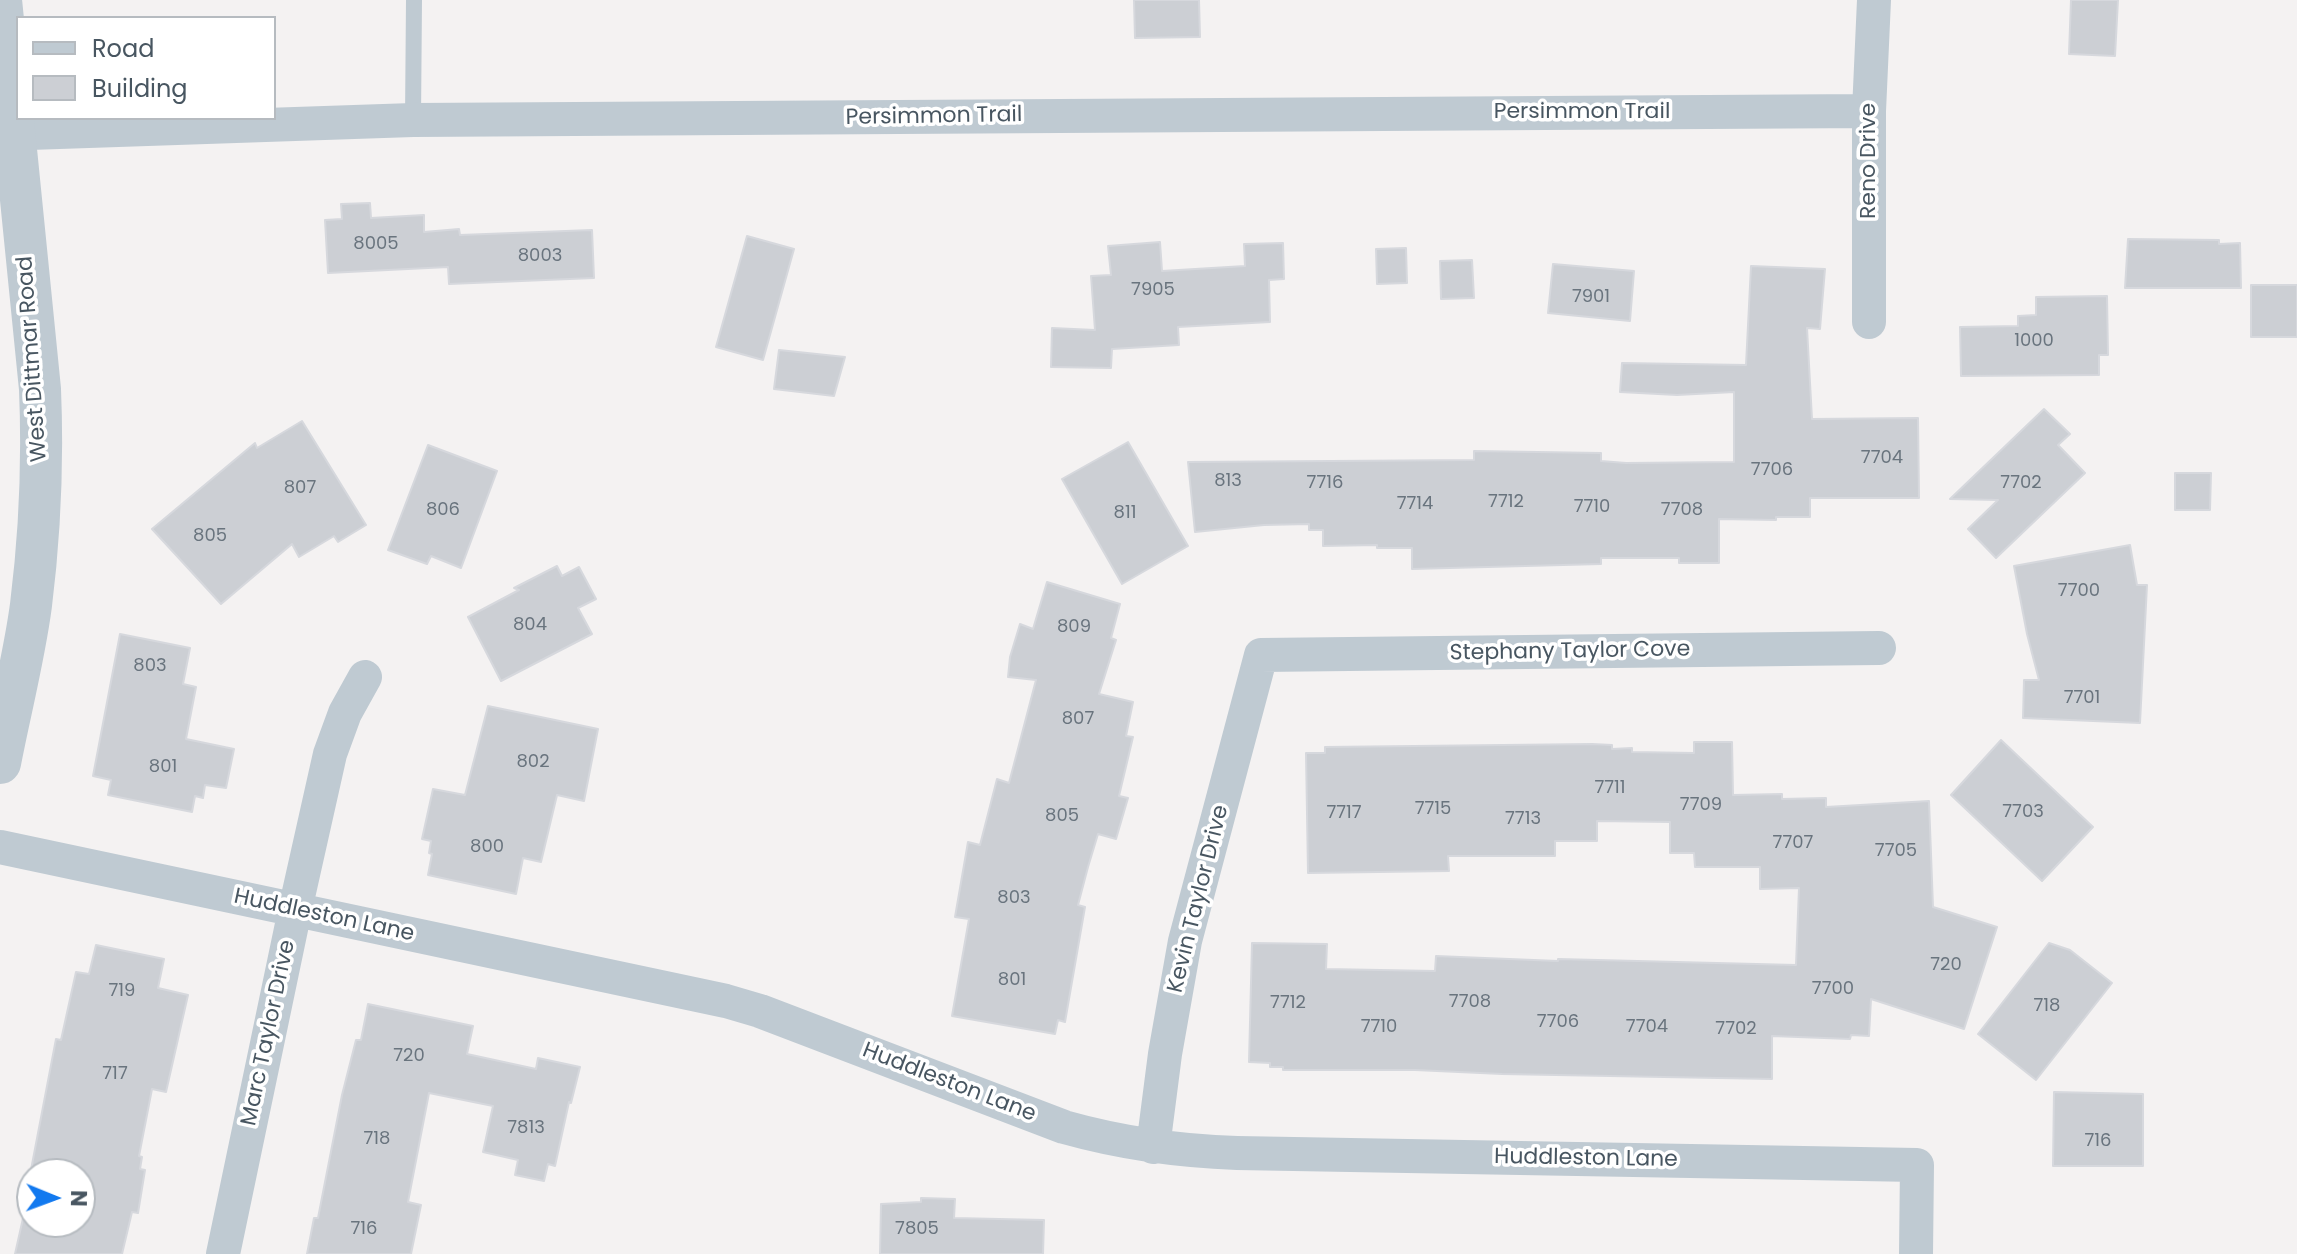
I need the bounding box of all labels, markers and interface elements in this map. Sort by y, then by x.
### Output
legend [16,16,276,120]
text: Road [92,32,154,65]
text: Building [92,72,188,105]
street label: Persimmon Trail [1494,99,1670,125]
street label: Persimmon Trail [845,102,1023,132]
street label: Reno Drive [1856,103,1882,219]
house number: 8005 [353,233,399,255]
house number: 8003 [518,245,562,267]
street label: West Dittmar Road [13,255,53,463]
house number: 7905 [1131,279,1175,301]
house number: 7901 [1572,286,1610,308]
house number: 1000 [2014,330,2054,352]
house number: 7704 [1861,447,1903,469]
house number: 7706 [1751,459,1793,481]
house number: 813 [1214,470,1242,492]
house number: 7716 [1307,472,1343,494]
house number: 7702 [2000,472,2042,494]
house number: 807 [284,477,316,499]
house number: 7712 [1488,491,1524,513]
house number: 7714 [1397,493,1433,515]
house number: 7710 [1574,496,1610,518]
house number: 806 [426,499,460,521]
house number: 7708 [1661,499,1703,521]
house number: 811 [1114,502,1136,524]
house number: 805 [193,525,227,547]
house number: 7700 [2058,580,2100,602]
house number: 804 [513,614,547,636]
house number: 809 [1057,616,1091,638]
street label: Stephany Taylor Cove [1450,637,1690,667]
house number: 803 [133,655,167,677]
house number: 7701 [2064,687,2100,709]
house number: 807 [1062,708,1094,730]
house number: 802 [516,751,550,773]
house number: 801 [149,756,177,778]
house number: 7711 [1594,777,1626,799]
house number: 7709 [1680,794,1722,816]
house number: 7715 [1415,798,1451,820]
house number: 7703 [2002,801,2044,823]
street label: Kevin Taylor Drive [1163,802,1235,996]
house number: 7717 [1326,802,1362,824]
house number: 805 [1045,805,1079,827]
house number: 7713 [1505,808,1541,830]
house number: 7707 [1773,832,1813,854]
house number: 800 [470,836,504,858]
house number: 7705 [1875,840,1917,862]
street label: Huddleston Lane [231,884,417,948]
house number: 803 [997,887,1031,909]
street label: Marc Taylor Drive [236,938,302,1128]
house number: 720 [1930,954,1962,976]
house number: 801 [998,969,1026,991]
house number: 7700 [1812,978,1854,1000]
house number: 719 [109,980,135,1002]
house number: 7708 [1449,991,1491,1013]
house number: 7712 [1270,992,1306,1014]
house number: 718 [2034,995,2060,1017]
house number: 7706 [1537,1011,1579,1033]
house number: 7710 [1361,1016,1397,1038]
house number: 7704 [1626,1016,1668,1038]
house number: 7702 [1715,1018,1757,1040]
street label: Huddleston Lane [859,1038,1039,1128]
house number: 720 [393,1045,425,1067]
house number: 717 [102,1063,128,1085]
house number: 7813 [507,1117,545,1139]
house number: 718 [364,1128,390,1150]
house number: 716 [2084,1130,2112,1152]
street label: Huddleston Lane [1494,1144,1678,1174]
north arrow [16,1158,96,1238]
text: N [63,1190,94,1207]
house number: 716 [350,1218,378,1240]
house number: 7805 [895,1218,939,1240]

